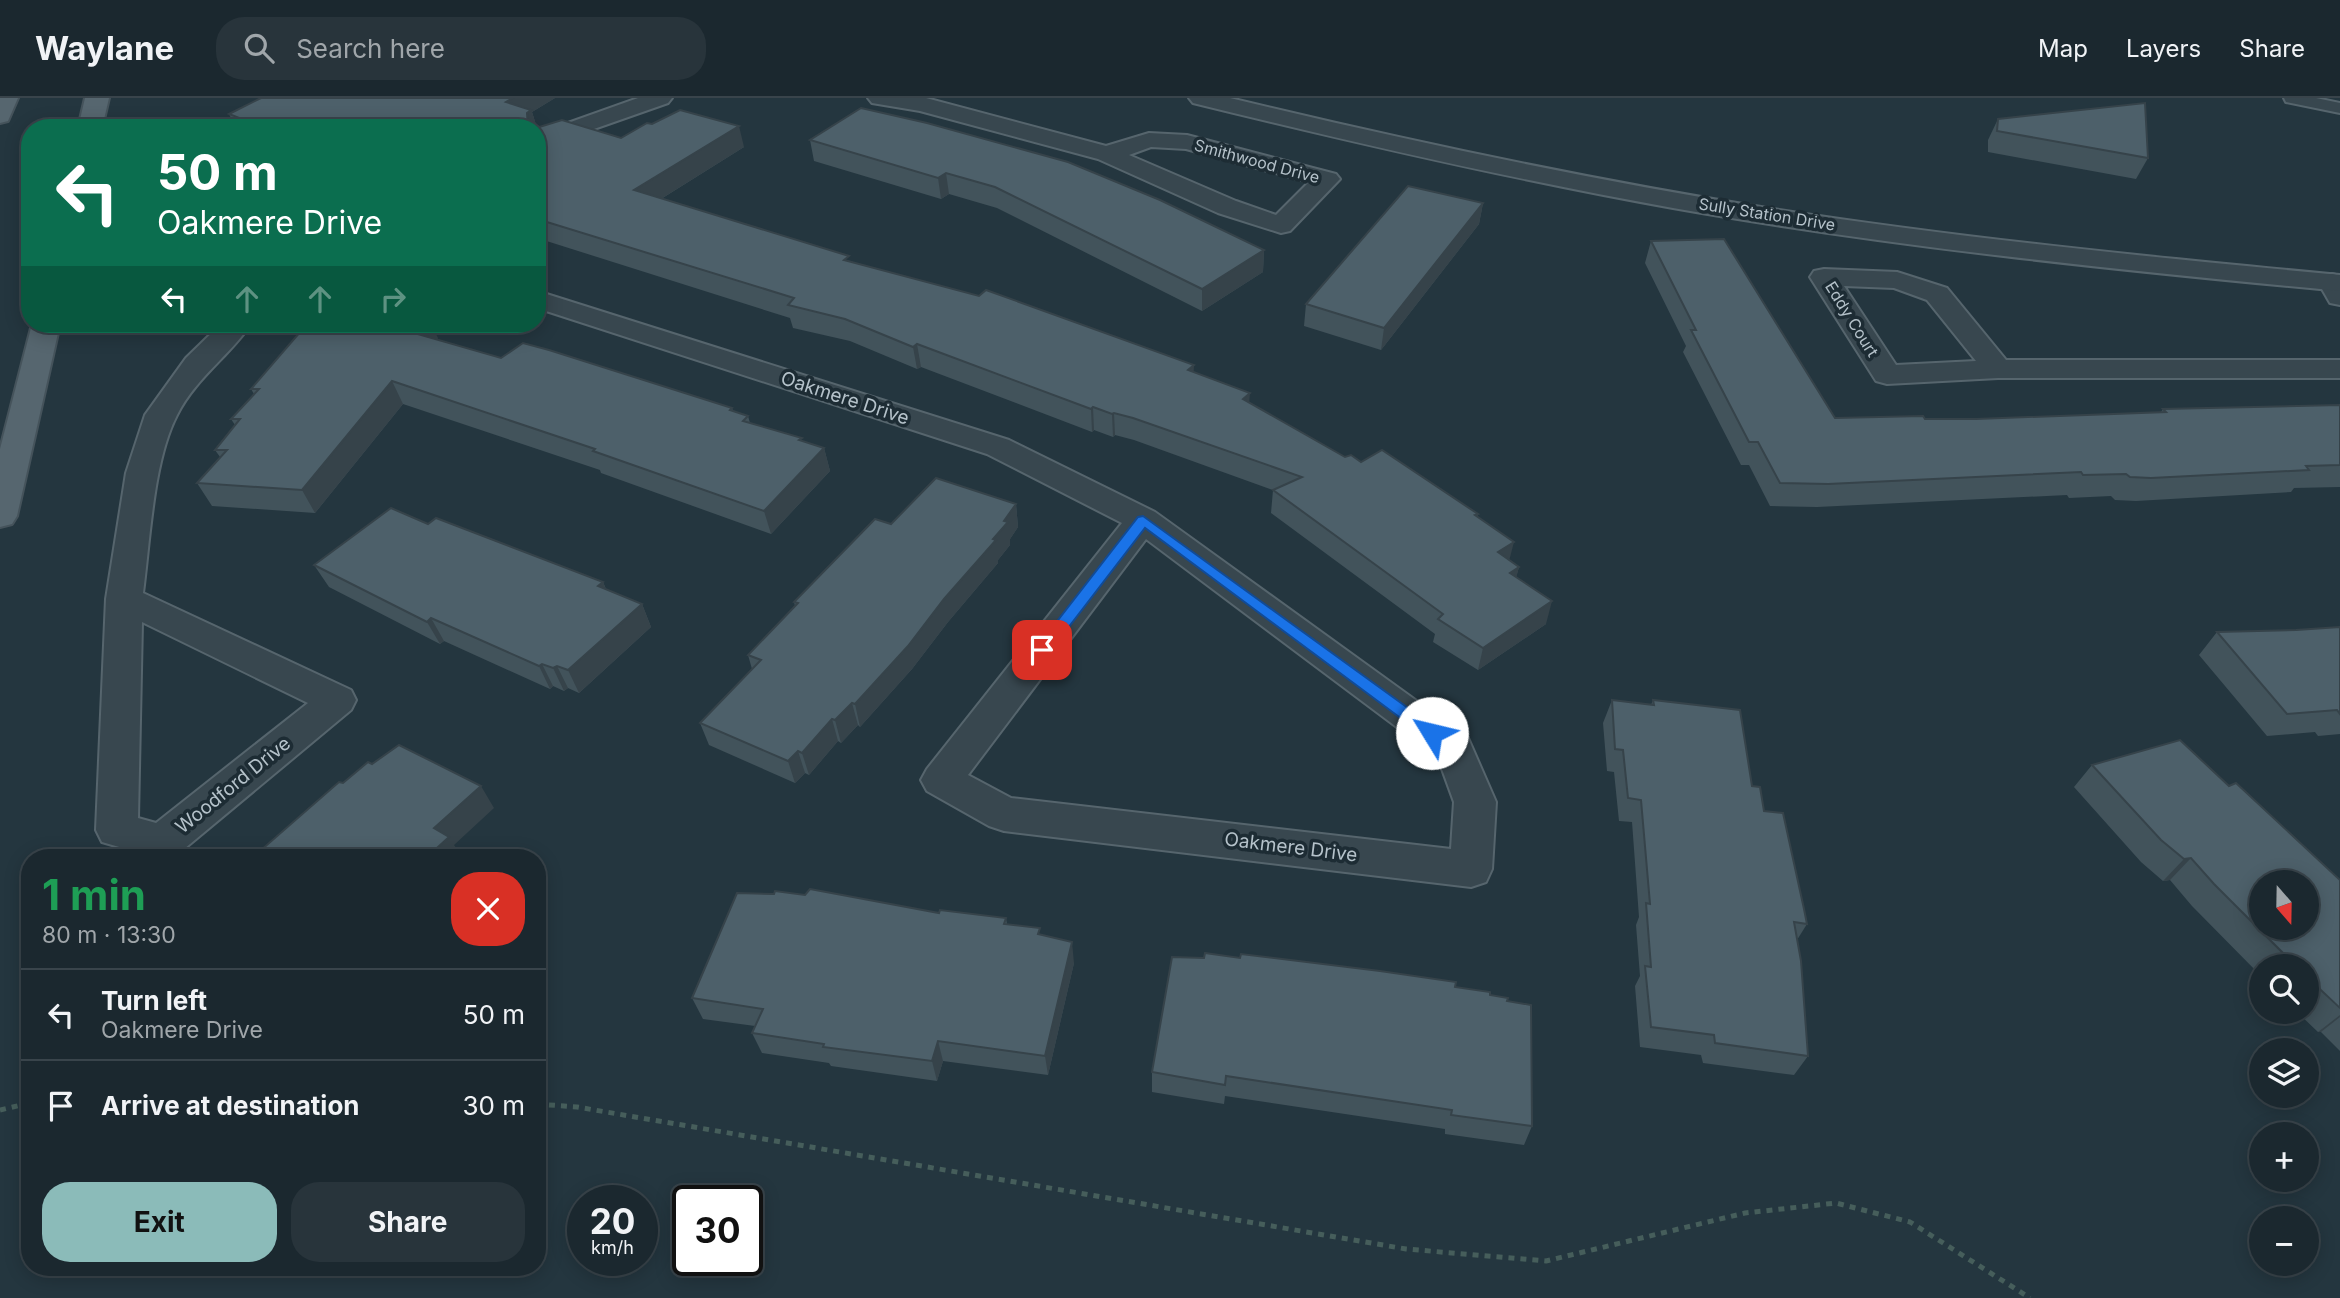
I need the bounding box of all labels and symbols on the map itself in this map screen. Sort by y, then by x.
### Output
street label: Smithwood Drive [1192,135,1322,187]
street label: Sully Station Drive [1697,193,1837,235]
street label: Eddy Court [1821,278,1883,360]
street label: Oakmere Drive [778,366,912,430]
pin [1012,620,1072,680]
position arrow [1395,696,1469,770]
street label: Woodford Drive [171,732,295,838]
street label: Oakmere Drive [1223,827,1359,867]
north arrow [2249,870,2319,940]
speed limit sign: 30 [672,1185,763,1276]

